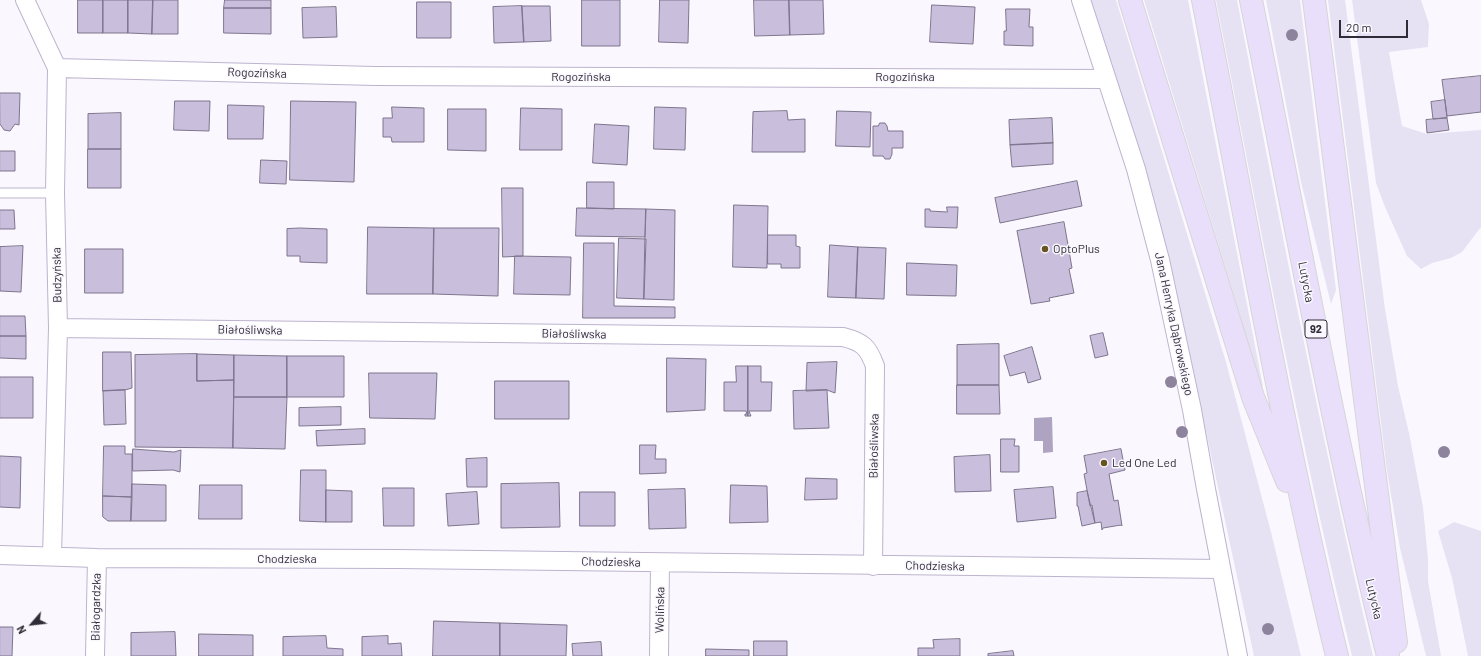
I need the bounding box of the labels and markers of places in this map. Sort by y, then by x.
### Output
place label: OptoPlus [1053,242,1100,256]
marker: OptoPlus [1040,244,1050,254]
place label: Led One Led [1112,456,1177,470]
marker: Led One Led [1099,458,1109,468]

